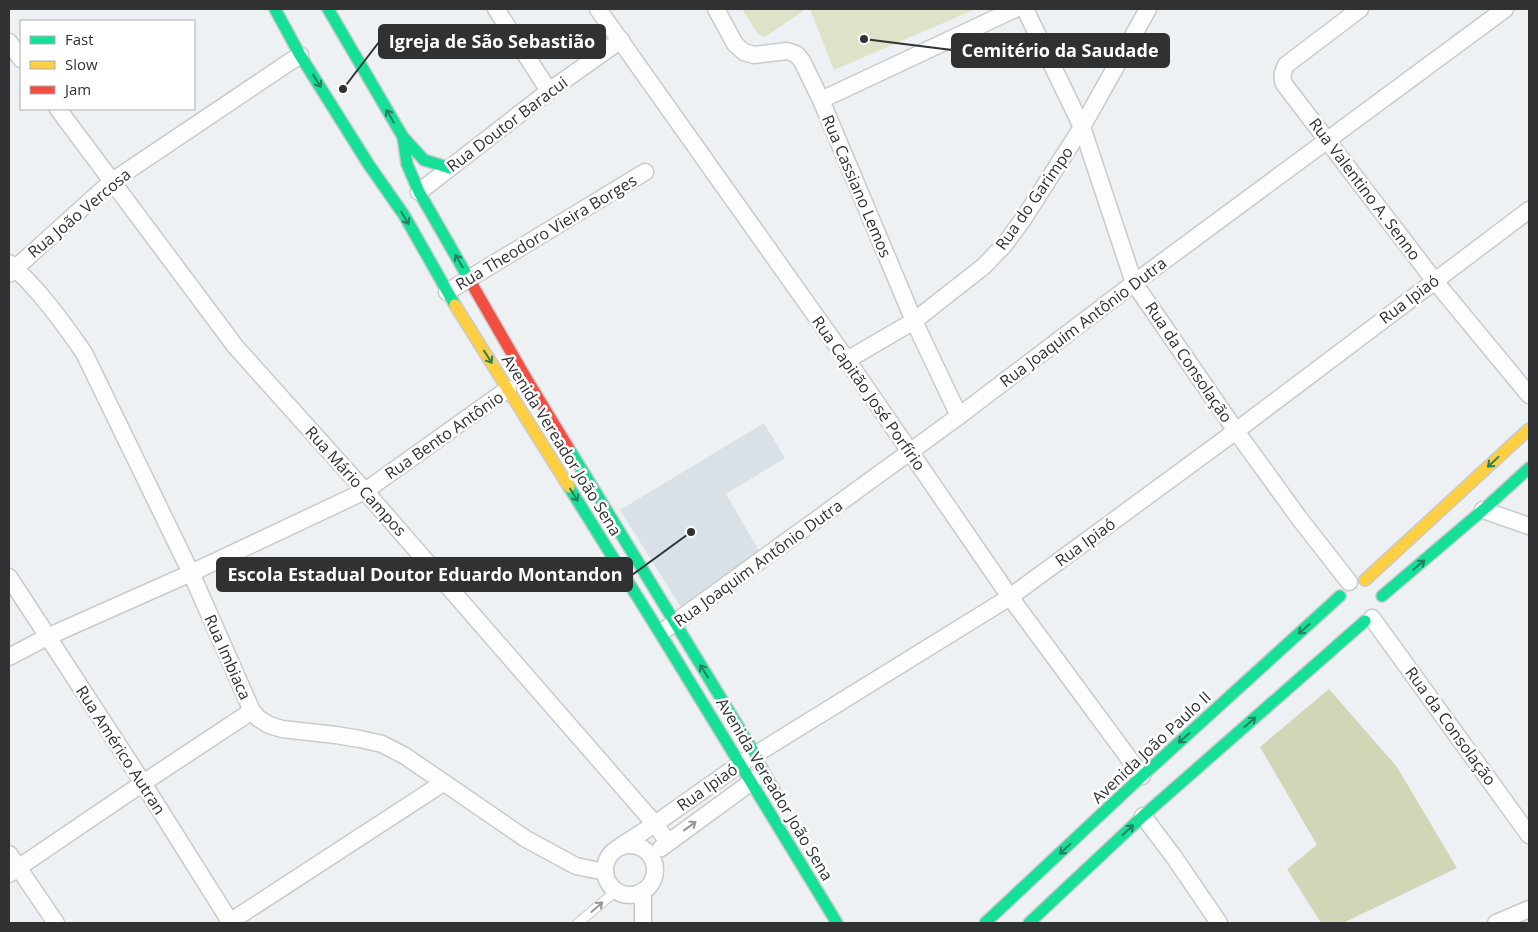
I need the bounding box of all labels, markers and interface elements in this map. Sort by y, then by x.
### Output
legend [20,20,195,110]
callout: Igreja de São Sebastião [379,25,605,58]
text: Fast [65,29,94,49]
text: Igreja de São Sebastião [389,29,595,53]
callout: Cemitério da Saudade [952,34,1169,67]
text: Cemitério da Saudade [961,38,1159,62]
text: Slow [65,54,98,74]
street label: Rua Doutor Baracui [442,71,572,177]
one-way arrow [312,74,322,88]
text: Jam [63,79,91,99]
one-way arrow [385,109,395,123]
street label: Rua Cassiano Lemos [817,111,897,261]
street label: Rua Valentino A. Senno [1304,113,1426,265]
street label: Rua do Garimpo [990,142,1078,254]
street label: Rua João Vercosa [23,163,135,263]
street label: Rua Theodoro Vieira Borges [451,169,641,295]
one-way arrow [400,210,410,224]
street label: Rua Joaquim Antônio Dutra [995,252,1171,392]
one-way arrow [454,255,464,269]
street label: Rua Ipiaó [1375,269,1443,329]
street label: Rua da Consolação [1140,297,1238,427]
street label: Rua Capitão José Porfírio [807,311,931,475]
one-way arrow [484,350,494,364]
street label: Avenida Vereador João Sena [497,350,627,540]
street label: Rua Bento Antônio [380,386,508,484]
street label: Rua Mário Campos [301,421,411,541]
one-way arrow [1487,456,1500,468]
one-way arrow [570,488,580,502]
street label: Rua Joaquim Antônio Dutra [669,494,847,632]
street label: Rua Ipiaó [1050,513,1120,571]
callout: Escola Estadual Doutor Eduardo Montandon [217,558,632,591]
one-way arrow [1412,559,1425,570]
text: Escola Estadual Doutor Eduardo Montandon [228,562,622,586]
street label: Rua Imbiaca [199,611,257,703]
one-way arrow [1297,623,1310,635]
street label: Rua da Consolação [1401,662,1501,790]
one-way arrow [699,665,709,679]
street label: Rua Américo Autran [71,681,171,819]
street label: Avenida João Paulo II [1087,686,1215,808]
street label: Avenida Vereador João Sena [712,693,838,885]
one-way arrow [1243,717,1256,728]
one-way arrow [1177,732,1190,744]
street label: Rua Ipiaó [672,758,742,816]
one-way arrow [683,821,697,831]
one-way arrow [1122,824,1135,836]
one-way arrow [1058,843,1071,855]
one-way arrow [590,901,603,913]

